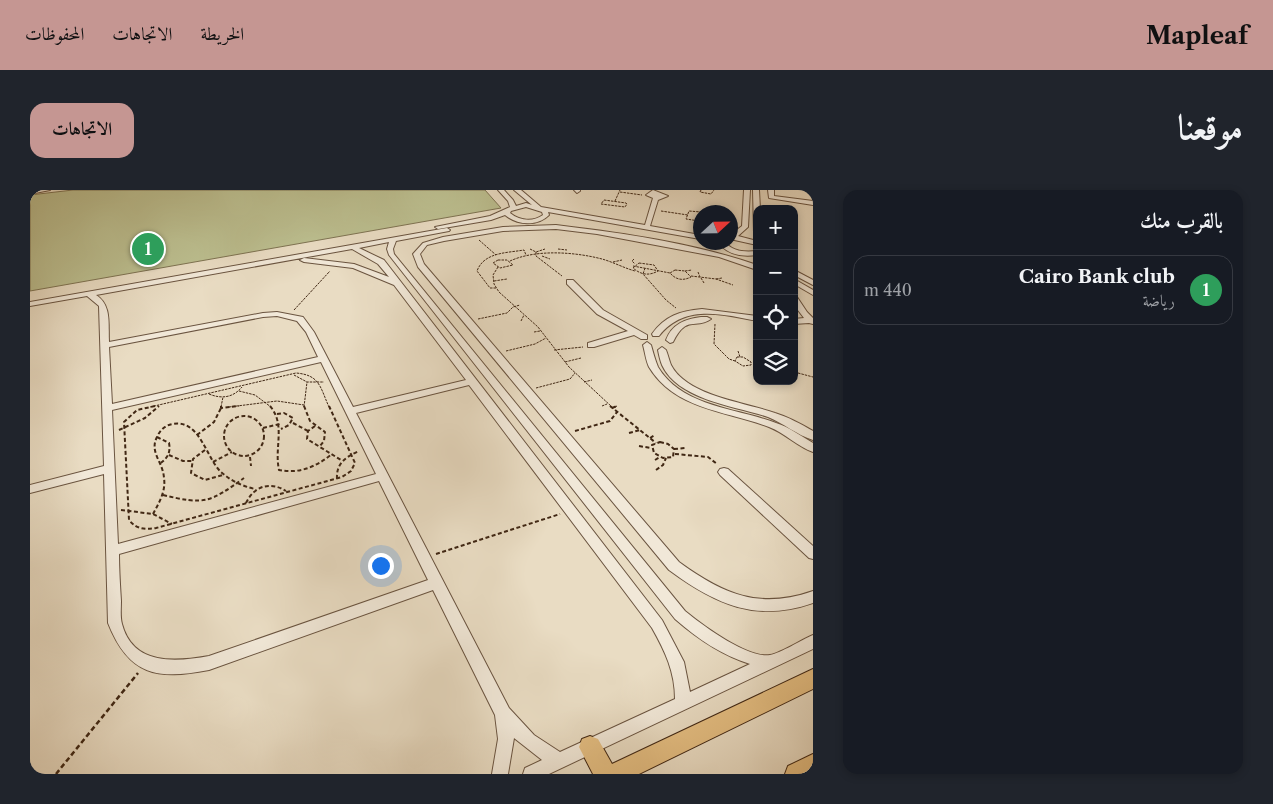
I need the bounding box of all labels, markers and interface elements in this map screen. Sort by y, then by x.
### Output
text: Mapleaf [1146,21,1248,50]
text: المحفوظات [25,23,84,45]
text: الاتجاهات [112,23,172,45]
text: الخريطة [200,23,244,45]
button: الاتجاهات [30,103,134,158]
text: موقعنا [1178,105,1243,148]
north arrow [693,205,738,250]
map controls [753,205,798,385]
button: + [753,205,798,250]
text: بالقرب منك [1140,208,1223,233]
pin: 1 [132,230,164,268]
button: − [753,250,798,295]
text: Cairo Bank club [1019,265,1175,288]
text: 440 m [864,280,912,300]
text: 1 [1202,280,1210,300]
text: رياضة [1143,290,1175,310]
button: locate [753,295,798,340]
button: layers [753,340,798,385]
your location [368,553,394,579]

